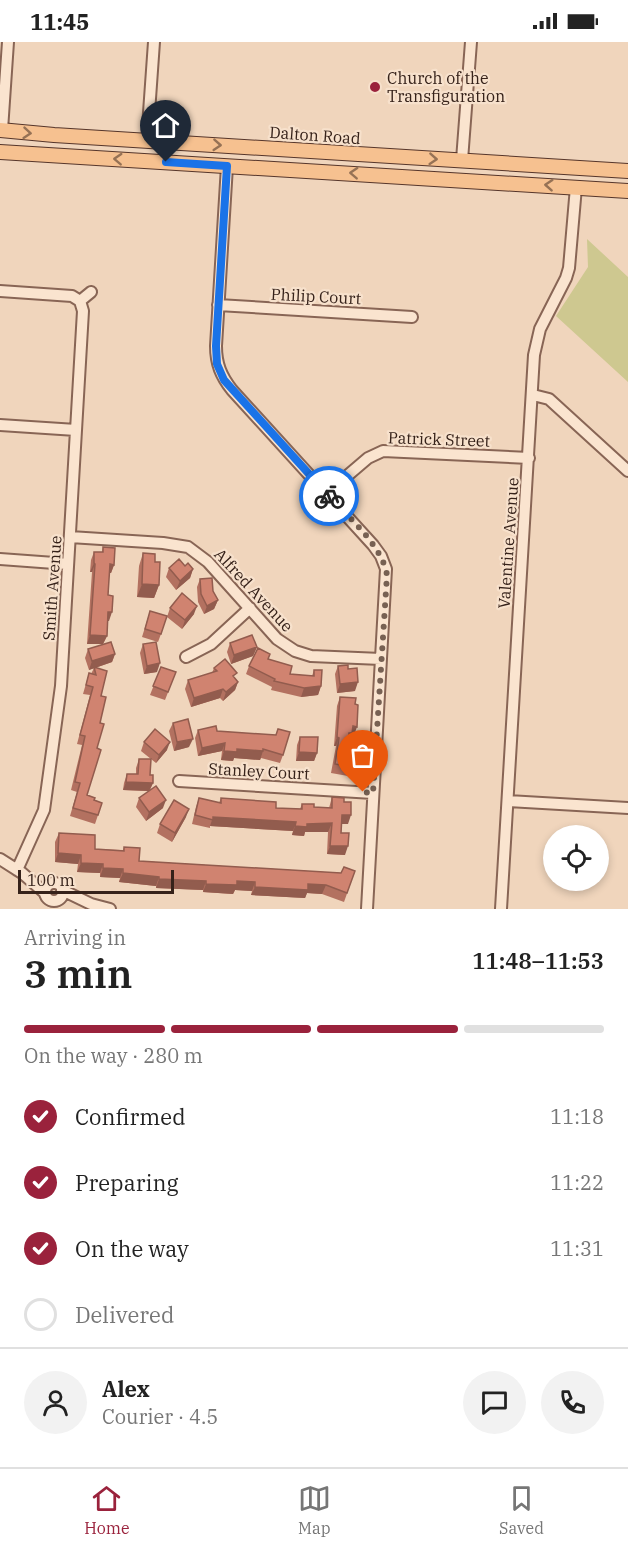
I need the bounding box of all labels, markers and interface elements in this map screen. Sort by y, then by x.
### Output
text: 11:45 [30,7,89,36]
place label: Church of the Transfiguration [387,68,505,106]
marker: Church of the Transfiguration [368,80,382,94]
pin [140,100,191,162]
icon: home [149,109,182,142]
street label: Dalton Road [269,122,362,148]
one-way arrow [23,126,32,139]
one-way arrow [213,138,222,151]
one-way arrow [113,152,122,165]
one-way arrow [428,152,437,165]
one-way arrow [350,167,359,180]
one-way arrow [544,179,553,192]
street label: Philip Court [270,284,362,308]
street label: Patrick Street [387,427,491,451]
courier [299,466,359,526]
street label: Valentine Avenue [493,477,523,609]
icon: bike [313,480,346,513]
street label: Smith Avenue [38,535,66,641]
street label: Alfred Avenue [210,544,298,636]
pin [337,730,388,792]
icon: bag [346,739,379,772]
street label: Stanley Court [208,758,311,784]
map controls [543,825,609,891]
button: locate [543,825,609,891]
scale bar [18,867,174,894]
text: 100 m [27,870,75,890]
text: Arriving in [24,924,126,951]
text: 11:48–11:53 [472,946,604,975]
text: 3 min [24,948,132,999]
text: On the way · 280 m [24,1042,203,1069]
icon: check [24,1100,57,1133]
text: Confirmed [75,1102,186,1131]
text: 11:18 [550,1103,604,1130]
icon: check [24,1166,57,1199]
text: Preparing [75,1168,179,1197]
text: 11:22 [550,1169,604,1196]
icon: check [24,1232,57,1265]
text: On the way [75,1234,189,1263]
text: 11:31 [550,1235,604,1262]
text: Delivered [75,1300,174,1329]
button: person [24,1371,87,1434]
button: chat [463,1371,526,1434]
button: phone [541,1371,604,1434]
text: Alex [102,1374,150,1403]
text: Courier · 4.5 [102,1403,218,1430]
tab: Home [84,1482,130,1538]
tab: Map [298,1482,331,1538]
tab: Saved [499,1482,544,1538]

